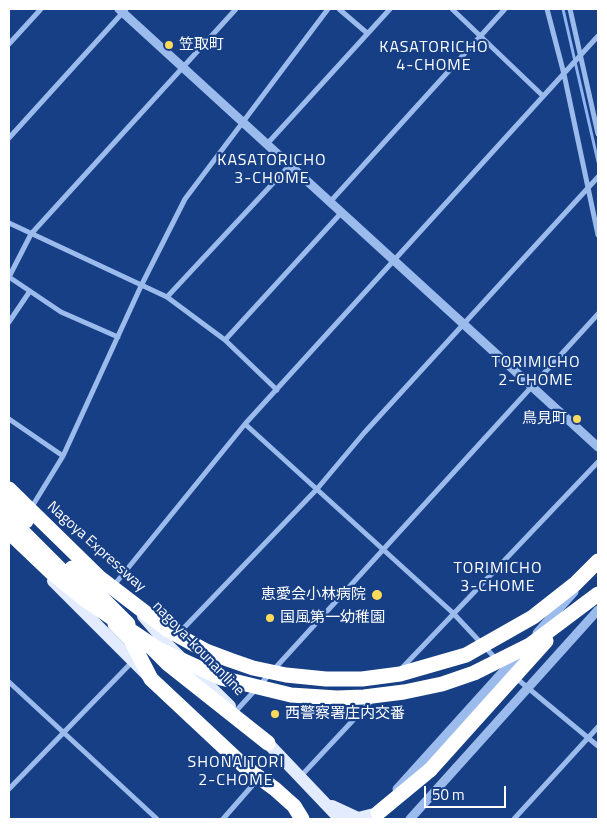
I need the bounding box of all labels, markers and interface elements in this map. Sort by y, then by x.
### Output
place label: 笠取町 [179,36,224,54]
district label: KASATORICHO 4-CHOME [378,38,490,76]
marker: 笠取町 [163,39,175,51]
district label: KASATORICHO 3-CHOME [216,151,328,189]
district label: TORIMICHO 2-CHOME [490,353,582,391]
place label: 鳥見町 [522,410,567,428]
marker: 鳥見町 [571,413,583,425]
street label: Nagoya Expressway [43,498,149,596]
district label: TORIMICHO 3-CHOME [452,559,544,597]
place label: 恵愛会小林病院 [261,586,366,604]
marker: 恵愛会小林病院 [370,588,384,602]
street label: nagoya-kounan line [148,598,248,700]
place label: 国風第一幼稚園 [280,609,385,627]
marker: 国風第一幼稚園 [264,612,276,624]
place label: 西警察署庄内交番 [285,705,405,723]
marker: 西警察署庄内交番 [269,708,281,720]
district label: SHONAITORI 2-CHOME [186,753,286,791]
scale bar [427,776,510,808]
text: 50 m [432,783,465,806]

